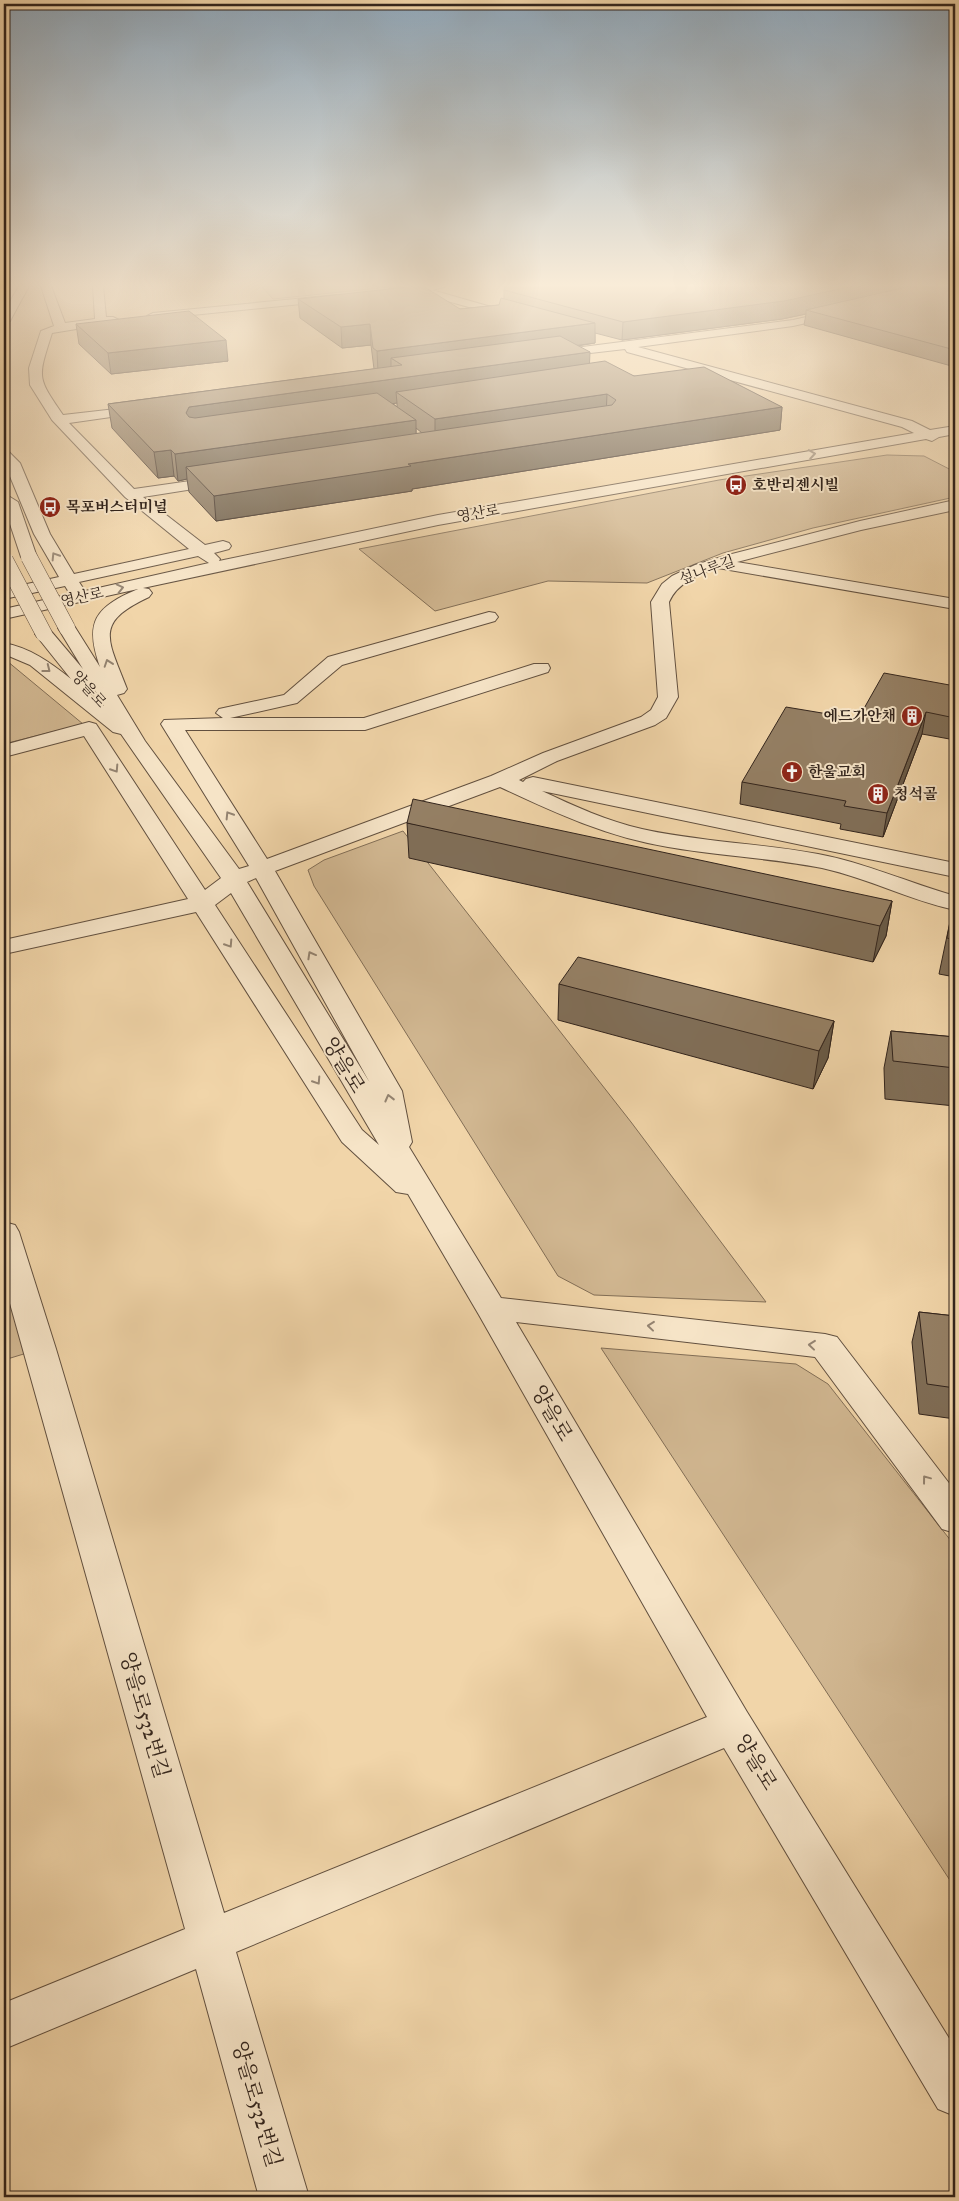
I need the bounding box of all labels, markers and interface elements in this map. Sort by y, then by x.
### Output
one-way arrow [807,450,816,460]
bus stop icon: 호반리젠시빌 [724,473,748,497]
place label: 호반리젠시빌 [752,476,839,494]
bus stop icon: 목포버스터미널 [38,495,62,519]
place label: 목포버스터미널 [66,498,167,516]
street label: 영산로 [455,500,501,526]
one-way arrow [51,552,61,561]
street label: 섶나루길 [677,552,737,588]
street label: 영산로 [59,583,106,611]
one-way arrow [115,583,124,594]
one-way arrow [104,659,114,668]
one-way arrow [41,664,50,672]
street label: 양을로 [68,667,111,712]
building icon: 에드가안채 [900,704,924,728]
place label: 에드가안채 [824,707,896,725]
church icon: 한울교회 [780,760,804,784]
place label: 한울교회 [808,763,866,781]
one-way arrow [109,764,119,773]
building icon: 청석골 [866,782,890,806]
place label: 청석골 [894,785,938,803]
one-way arrow [226,812,235,821]
one-way arrow [223,939,233,948]
one-way arrow [308,952,318,961]
street label: 양을로 [317,1032,371,1098]
one-way arrow [311,1075,320,1085]
one-way arrow [384,1093,395,1102]
one-way arrow [646,1321,654,1332]
one-way arrow [808,1340,816,1351]
street label: 양을로 [526,1380,578,1446]
one-way arrow [923,1475,932,1485]
street label: 양을로532번길 [115,1649,175,1781]
street label: 양을로 [729,1729,783,1795]
street label: 양을로532번길 [227,2038,287,2170]

